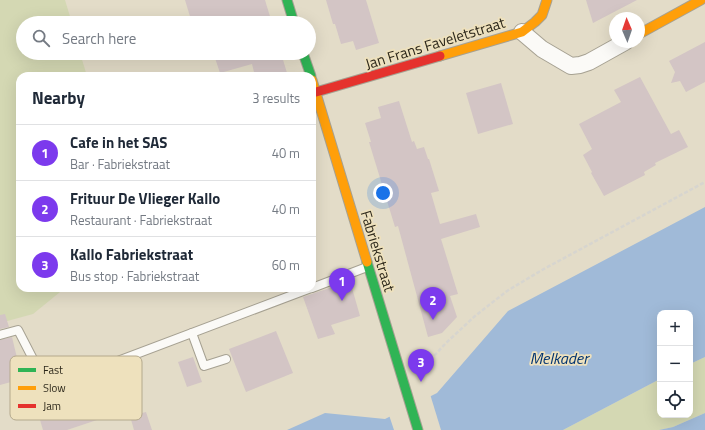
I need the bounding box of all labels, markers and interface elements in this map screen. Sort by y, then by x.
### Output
street label: Jan Frans Faveletstraat [362,11,509,75]
north arrow [609,12,645,48]
search box [16,16,316,60]
icon: search [30,27,52,49]
text: Search here [62,27,136,50]
text: Nearby [32,85,85,111]
text: 3 results [252,88,300,108]
text: Cafe in het SAS [70,131,167,154]
text: 1 [41,143,49,163]
text: 40 m [272,143,300,163]
text: Bar · Fabriekstraat [70,154,170,174]
your location [373,183,393,203]
text: Frituur De Vlieger Kallo [70,187,220,210]
text: 2 [41,199,49,219]
text: 40 m [272,199,300,219]
street label: Fabriekstraat [355,208,401,295]
text: Restaurant · Fabriekstraat [70,210,212,230]
text: Kallo Fabriekstraat [70,243,193,266]
text: 3 [41,255,49,275]
text: 60 m [272,255,300,275]
text: Bus stop · Fabriekstraat [70,266,199,286]
pin: 1 [329,268,355,301]
pin: 2 [420,287,446,320]
map controls [657,310,693,418]
button: + [657,310,693,346]
water label: Melkader [530,346,590,370]
button: − [657,346,693,382]
pin: 3 [408,349,434,382]
legend [10,356,142,420]
text: Fast [43,362,63,378]
text: Slow [43,380,66,396]
button: locate [657,382,693,418]
text: Jam [43,398,61,414]

